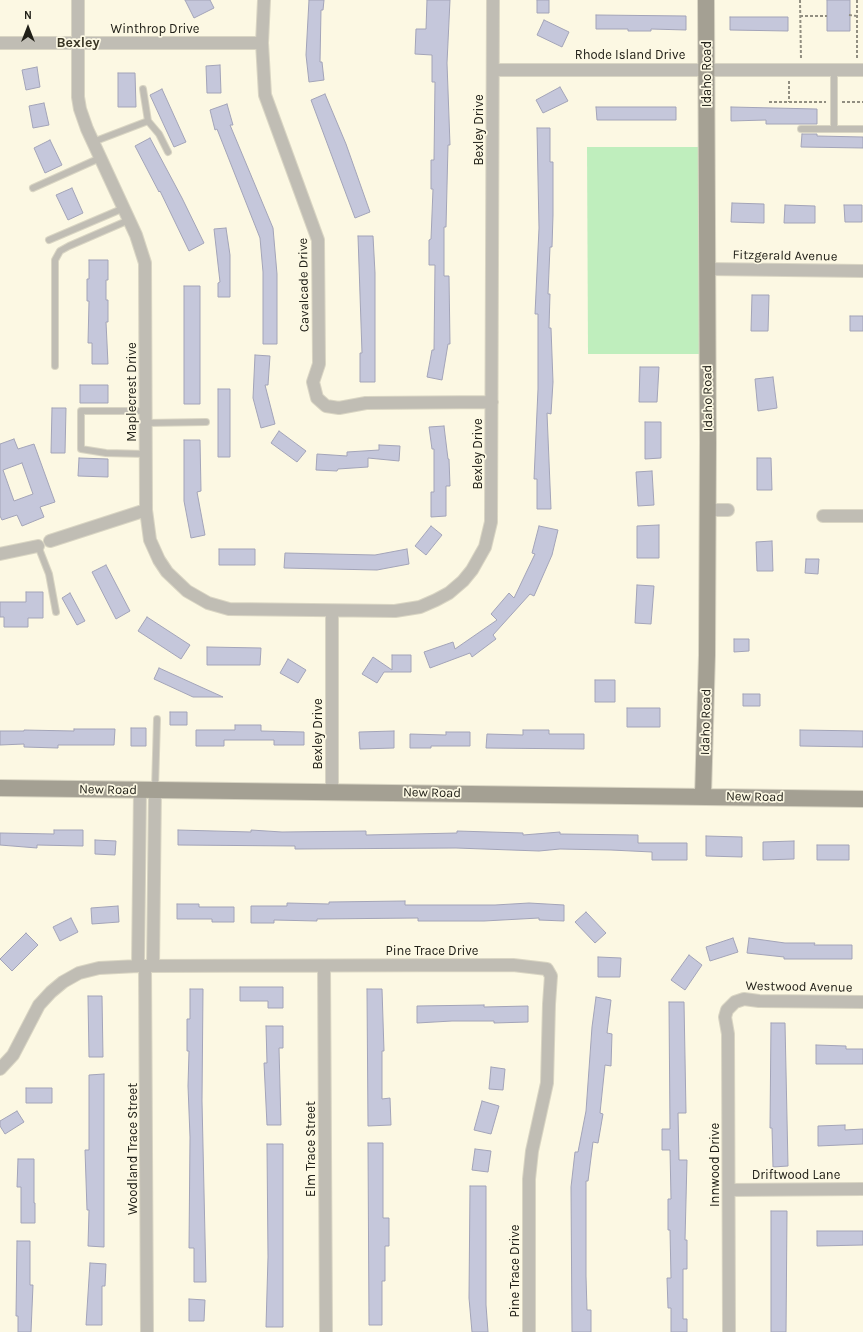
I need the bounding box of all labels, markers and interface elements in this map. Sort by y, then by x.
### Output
north arrow [8,8,48,48]
text: N [24,9,32,22]
street label: Winthrop Drive [111,21,199,37]
district label: Bexley [57,35,99,51]
street label: Idaho Road [699,41,715,107]
street label: Rhode Island Drive [575,47,685,63]
street label: Bexley Drive [471,94,487,166]
street label: Cavalcade Drive [295,238,313,332]
street label: Fitzgerald Avenue [732,247,838,265]
street label: Maplecrest Drive [124,342,140,442]
street label: Idaho Road [700,365,716,431]
street label: Bexley Drive [470,418,486,490]
street label: Idaho Road [698,689,714,755]
street label: Bexley Drive [310,698,326,770]
street label: New Road [79,782,137,798]
street label: New Road [403,785,461,801]
street label: New Road [726,789,784,805]
street label: Pine Trace Drive [386,943,478,959]
street label: Westwood Avenue [745,978,853,996]
street label: Woodland Trace Street [125,1083,141,1215]
street label: Elm Trace Street [303,1101,319,1197]
street label: Innwood Drive [707,1123,723,1207]
street label: Driftwood Lane [752,1167,840,1183]
street label: Pine Trace Drive [507,1225,523,1317]

